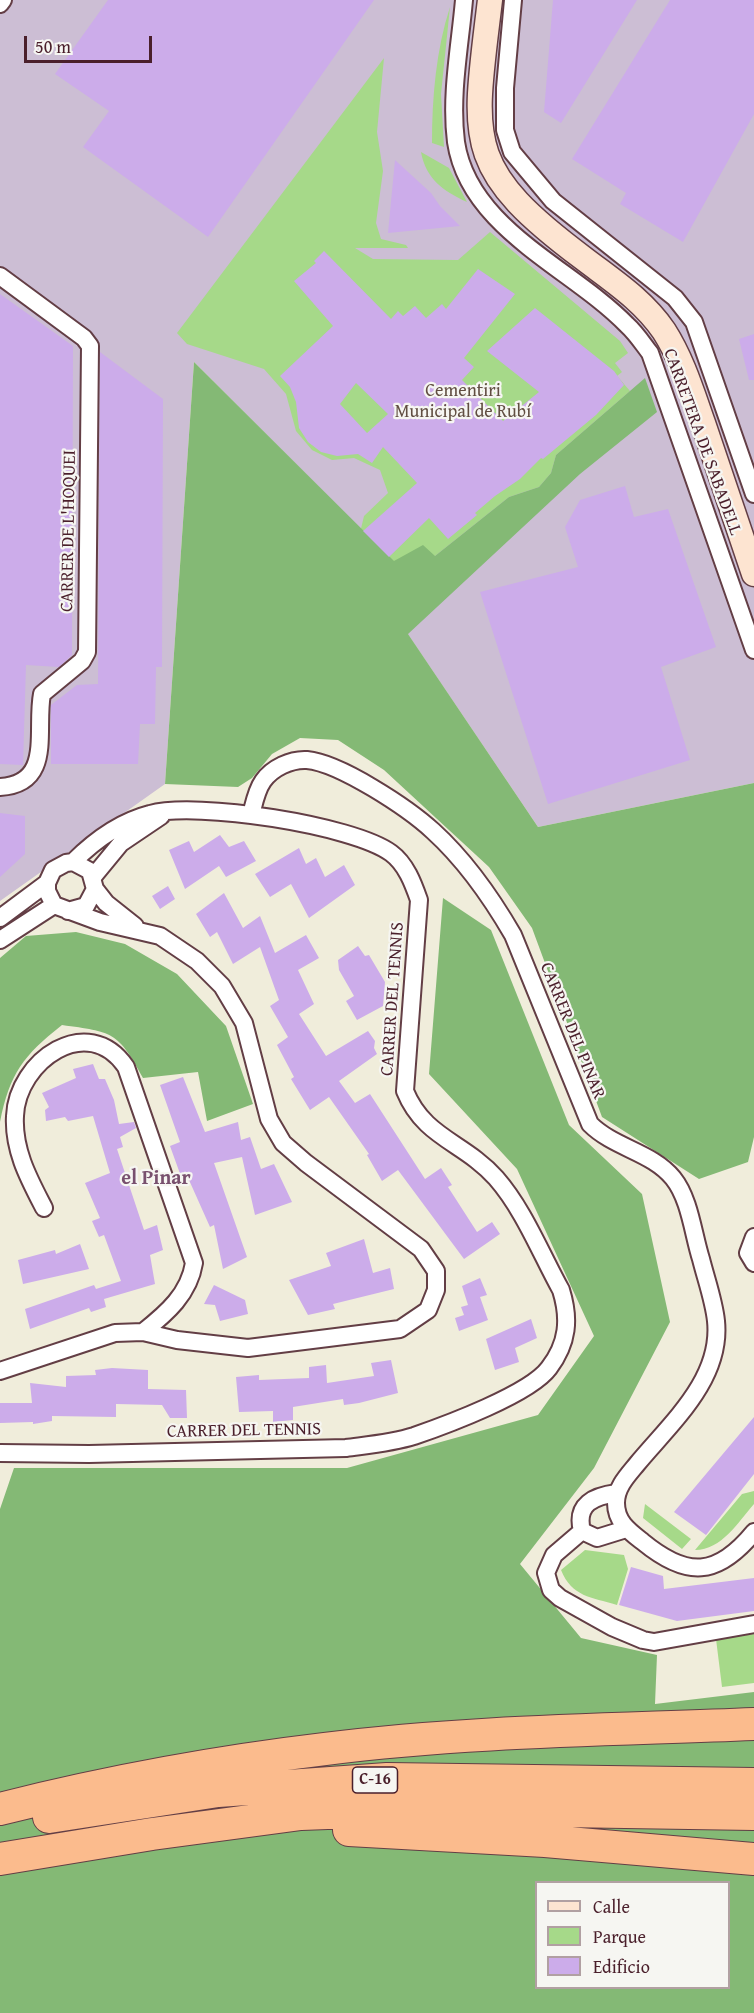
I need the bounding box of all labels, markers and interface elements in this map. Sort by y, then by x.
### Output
scale bar [27,24,154,62]
text: 50 m [35,33,71,60]
street label: CARRETERA DE SABADELL [658,346,746,538]
park label: Cementiri Municipal de Rubí [395,380,531,422]
street label: CARRER DE L'HOQUEI [57,450,81,612]
street label: CARRER DEL TENNIS [377,921,409,1077]
street label: CARRER DEL PINAR [535,960,609,1102]
district label: el Pinar [121,1167,191,1191]
street label: CARRER DEL TENNIS [167,1419,321,1443]
road number: C-16 [352,1767,398,1793]
legend [535,1881,730,1989]
text: Calle [593,1893,630,1920]
text: Parque [593,1923,646,1950]
text: Edificio [593,1953,650,1980]

